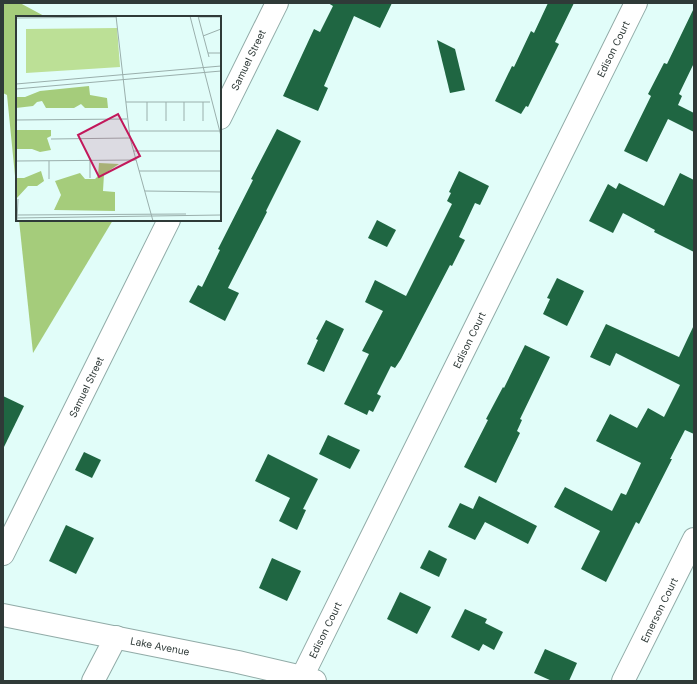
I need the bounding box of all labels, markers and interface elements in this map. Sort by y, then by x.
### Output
inset map [16,16,221,221]
street label: Edison Court [594,18,632,79]
street label: Samuel Street [228,27,268,92]
street label: Edison Court [450,309,488,370]
street label: Samuel Street [66,354,106,419]
street label: Emerson Court [638,575,680,644]
street label: Edison Court [306,599,344,660]
street label: Lake Avenue [129,634,191,658]

